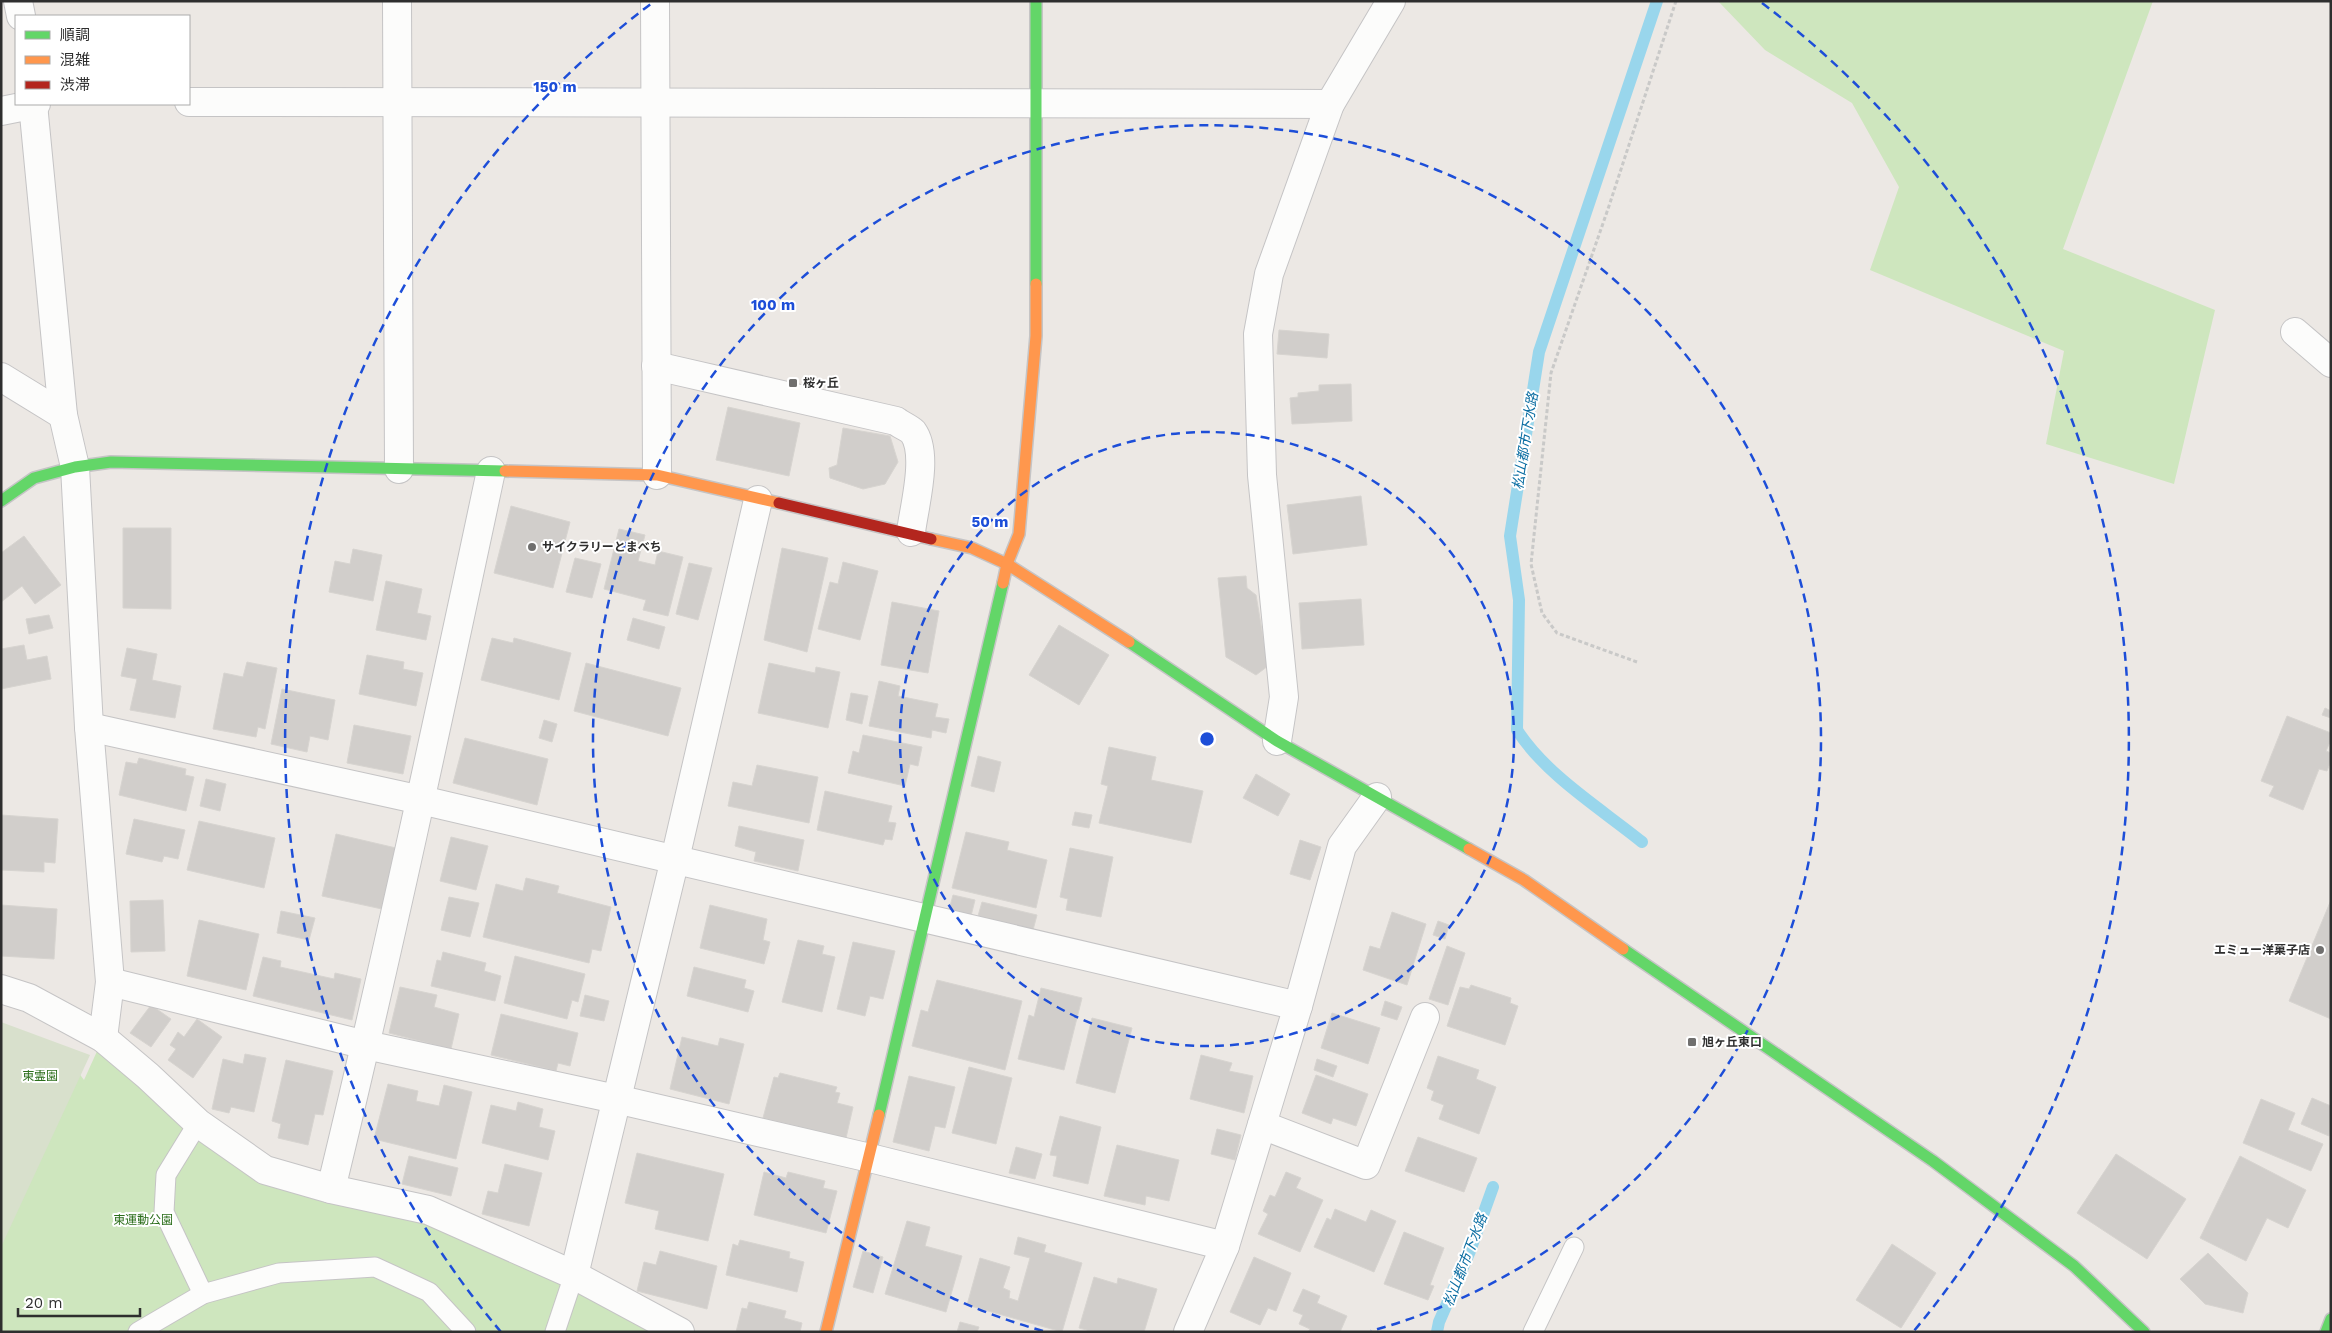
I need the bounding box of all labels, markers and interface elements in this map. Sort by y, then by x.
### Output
legend [15,15,190,105]
text: 順調 [60,26,90,44]
text: 混雑 [60,51,90,69]
text: 渋滞 [60,76,90,94]
text: 150 m [533,78,577,96]
text: 100 m [751,296,795,314]
place label: 桜ヶ丘 [803,376,839,390]
marker: 桜ヶ丘 [787,377,799,389]
water label: 松山都市下水路 [1509,390,1541,491]
text: 50 m [972,513,1008,531]
place label: サイクラリーとまべち [542,540,662,554]
marker: サイクラリーとまべち [526,541,538,553]
centre of rings [1198,730,1216,748]
place label: エミュー洋菓子店 [2214,943,2310,957]
marker: エミュー洋菓子店 [2314,944,2326,956]
place label: 旭ヶ丘東口 [1702,1035,1762,1049]
marker: 旭ヶ丘東口 [1686,1036,1698,1048]
park label: 東霊園 [22,1069,58,1083]
water label: 松山都市下水路 [1440,1210,1490,1309]
park label: 東運動公園 [113,1213,173,1227]
scale bar [18,1286,140,1318]
text: 20 m [25,1294,63,1312]

